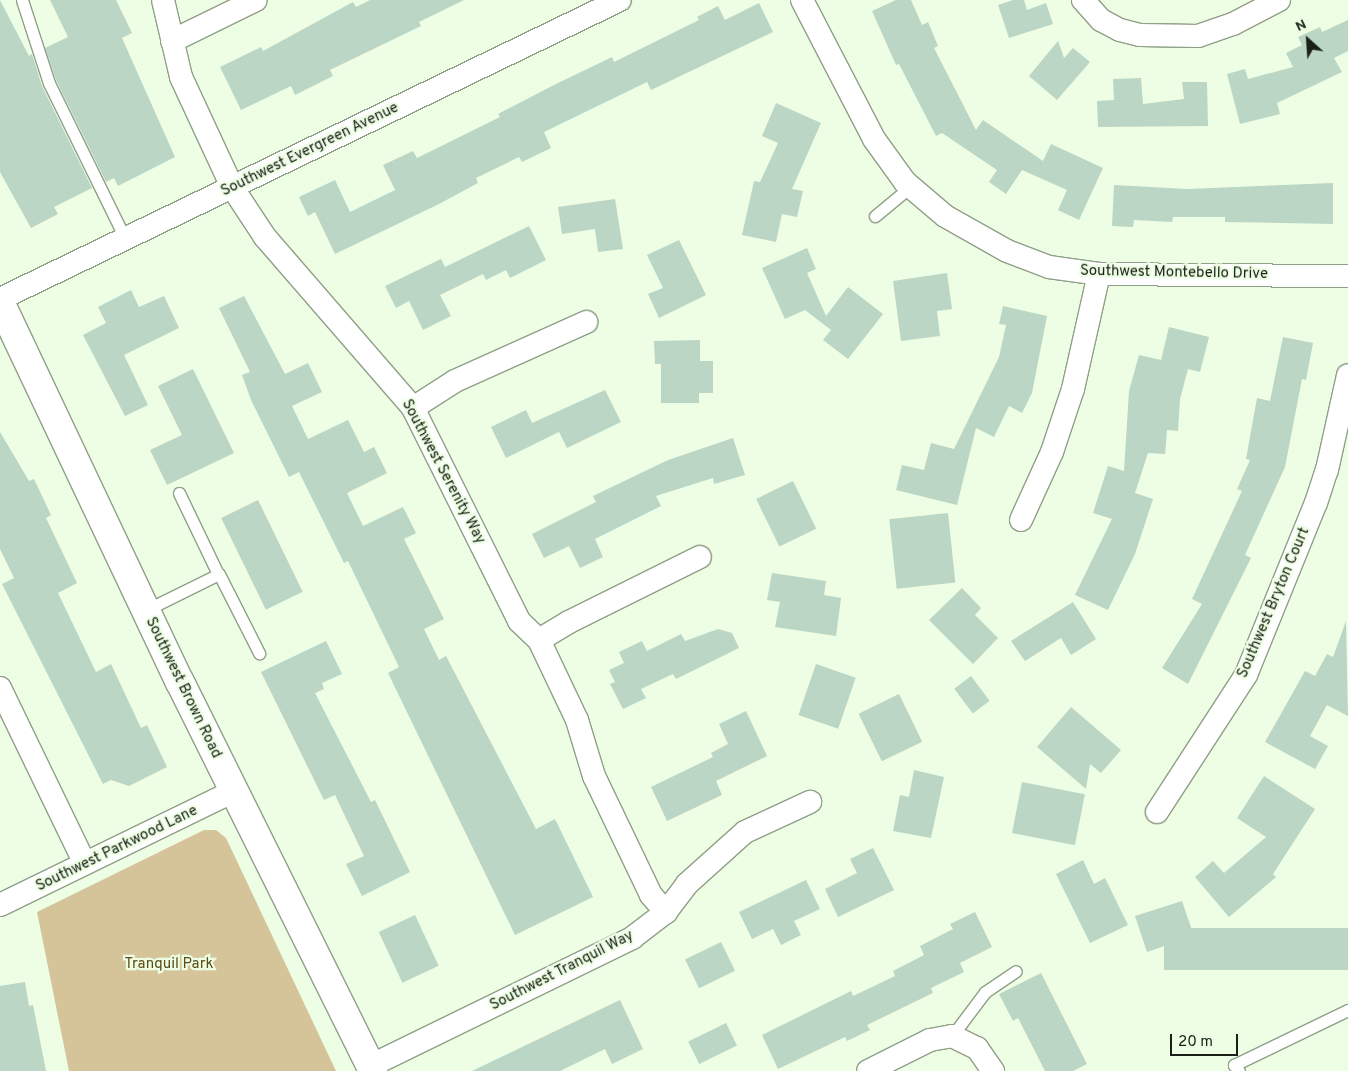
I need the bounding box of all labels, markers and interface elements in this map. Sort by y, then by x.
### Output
north arrow [1283,15,1333,65]
text: N [1293,16,1309,36]
street label: Southwest Evergreen Avenue [218,99,402,201]
street label: Southwest Montebello Drive [1080,262,1268,284]
street label: Southwest Serenity Way [397,396,489,548]
street label: Southwest Bryton Court [1234,525,1314,681]
street label: Southwest Brown Road [141,615,225,761]
street label: Southwest Parkwood Lane [33,802,201,896]
street label: Southwest Tranquil Way [487,927,637,1015]
park label: Tranquil Park [125,956,213,974]
scale bar [1173,1024,1240,1056]
text: 20 m [1178,1033,1213,1052]

